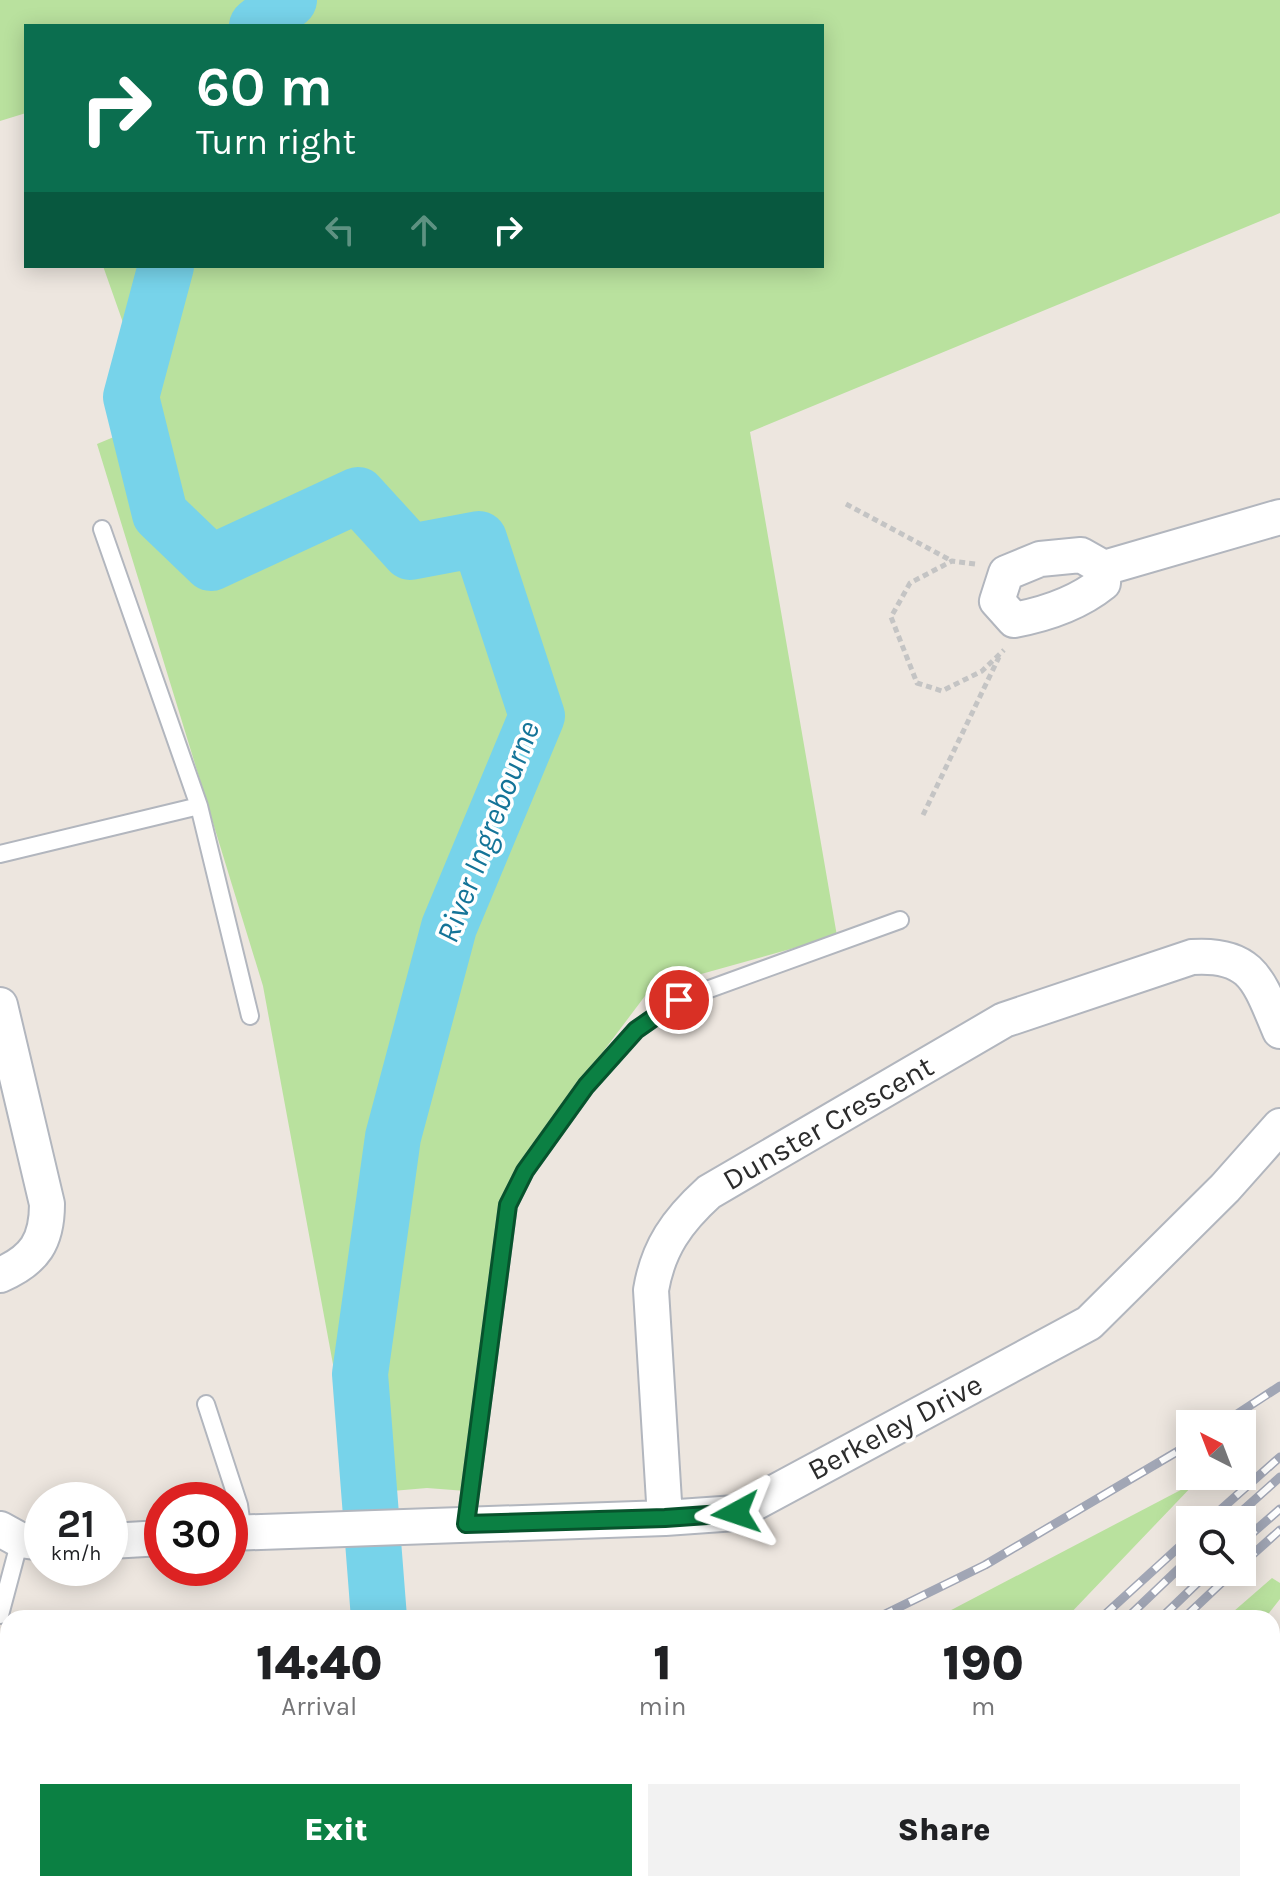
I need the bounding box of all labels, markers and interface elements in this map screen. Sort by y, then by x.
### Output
text: 60 m [196,54,333,119]
icon: right [64,56,168,160]
text: Turn right [196,121,356,163]
icon: left [318,208,362,252]
icon: ahead [402,208,446,252]
icon: right [486,208,530,252]
water label: River Ingrebourne [429,716,547,948]
pin [645,966,713,1034]
icon: arrive [657,978,701,1022]
street label: Dunster Crescent [716,1048,940,1198]
street label: Berkeley Drive [802,1366,988,1488]
north arrow [1176,1410,1256,1490]
map controls [1176,1410,1256,1586]
position arrow [694,1471,778,1555]
speed limit sign: 30 [144,1482,248,1586]
text: 21 [57,1500,95,1547]
button: search [1176,1506,1256,1586]
text: km/h [51,1542,101,1565]
text: 14:40 [256,1635,383,1691]
text: 1 [653,1635,672,1691]
text: 190 [942,1635,1024,1691]
text: Arrival [281,1691,357,1722]
text: min [639,1691,686,1722]
text: m [971,1691,995,1722]
button: Exit [40,1784,632,1876]
button: Share [648,1784,1240,1876]

